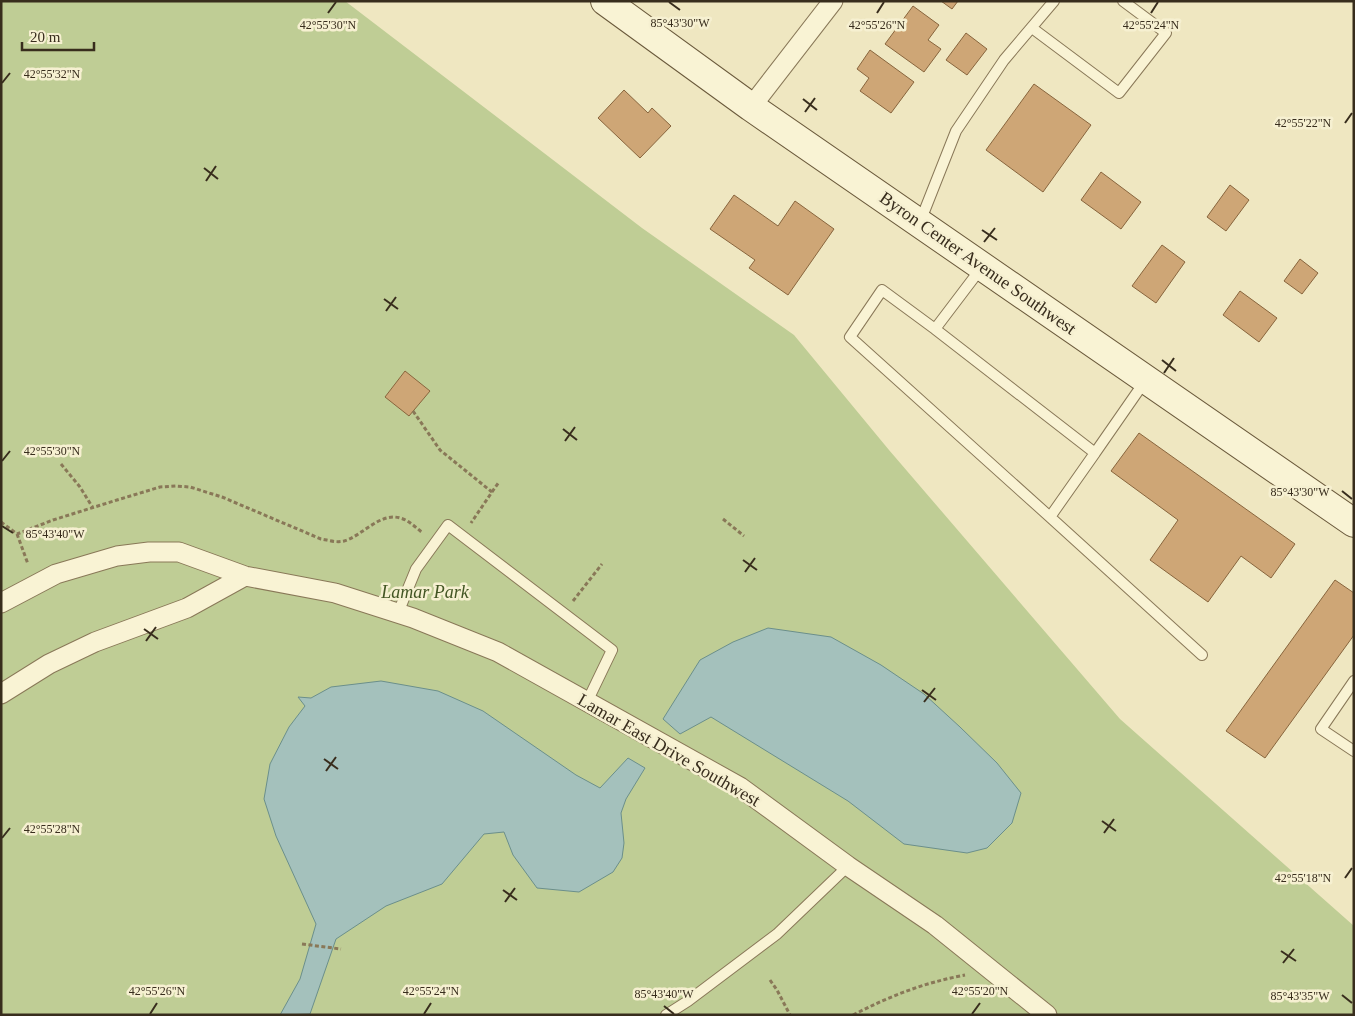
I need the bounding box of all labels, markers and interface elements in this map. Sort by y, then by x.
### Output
text: 85°43'30"W [650,16,710,30]
text: 42°55'30"N [300,18,357,32]
text: 42°55'26"N [849,18,906,32]
text: 42°55'24"N [1123,18,1180,32]
scale bar [22,20,95,52]
text: 20 m [30,29,61,45]
text: 42°55'32"N [24,67,81,81]
text: 42°55'22"N [1275,116,1332,130]
street label: Byron Center Avenue Southwest [876,187,1080,339]
text: 42°55'30"N [24,444,81,458]
text: 85°43'30"W [1270,485,1330,499]
text: 85°43'40"W [25,527,85,541]
park label: Lamar Park [380,582,470,602]
street label: Lamar East Drive Southwest [574,689,764,811]
text: 42°55'28"N [24,822,81,836]
text: 42°55'18"N [1275,871,1332,885]
text: 42°55'26"N [129,984,186,998]
text: 42°55'24"N [403,984,460,998]
text: 42°55'20"N [952,984,1009,998]
text: 85°43'40"W [634,987,694,1001]
text: 85°43'35"W [1270,989,1330,1003]

